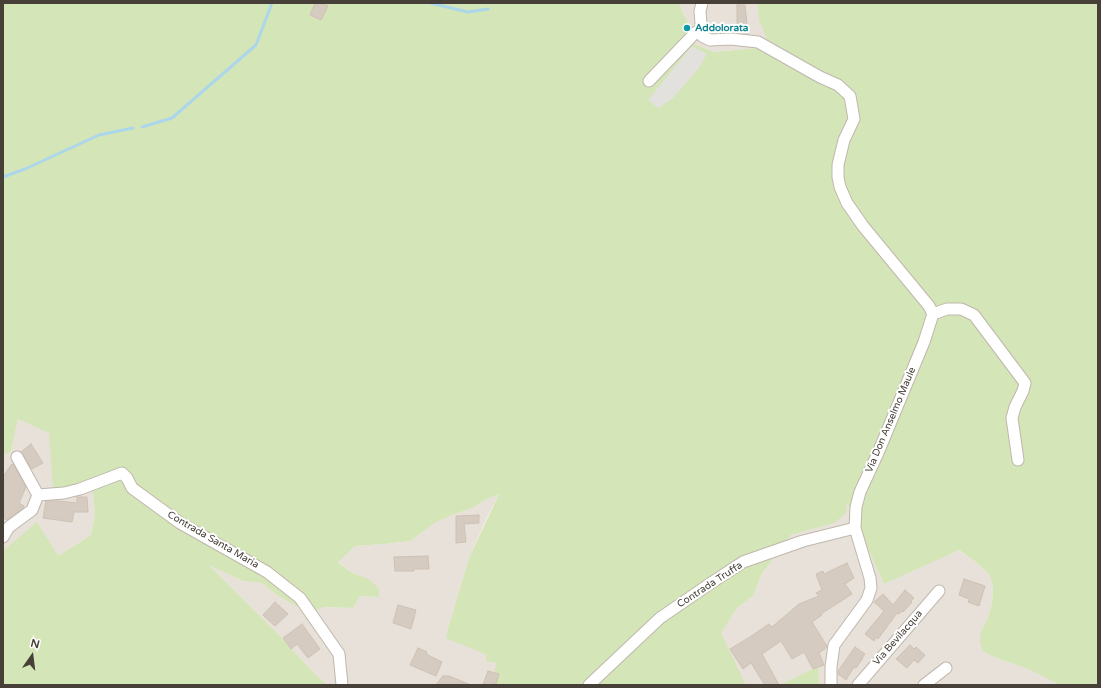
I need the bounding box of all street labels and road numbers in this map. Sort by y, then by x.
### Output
street label: Via Don Anselmo Maule [863,365,919,475]
street label: Contrada Santa Maria [165,509,261,571]
street label: Contrada Truffa [675,559,745,611]
street label: Via Bevilacqua [871,608,925,668]

